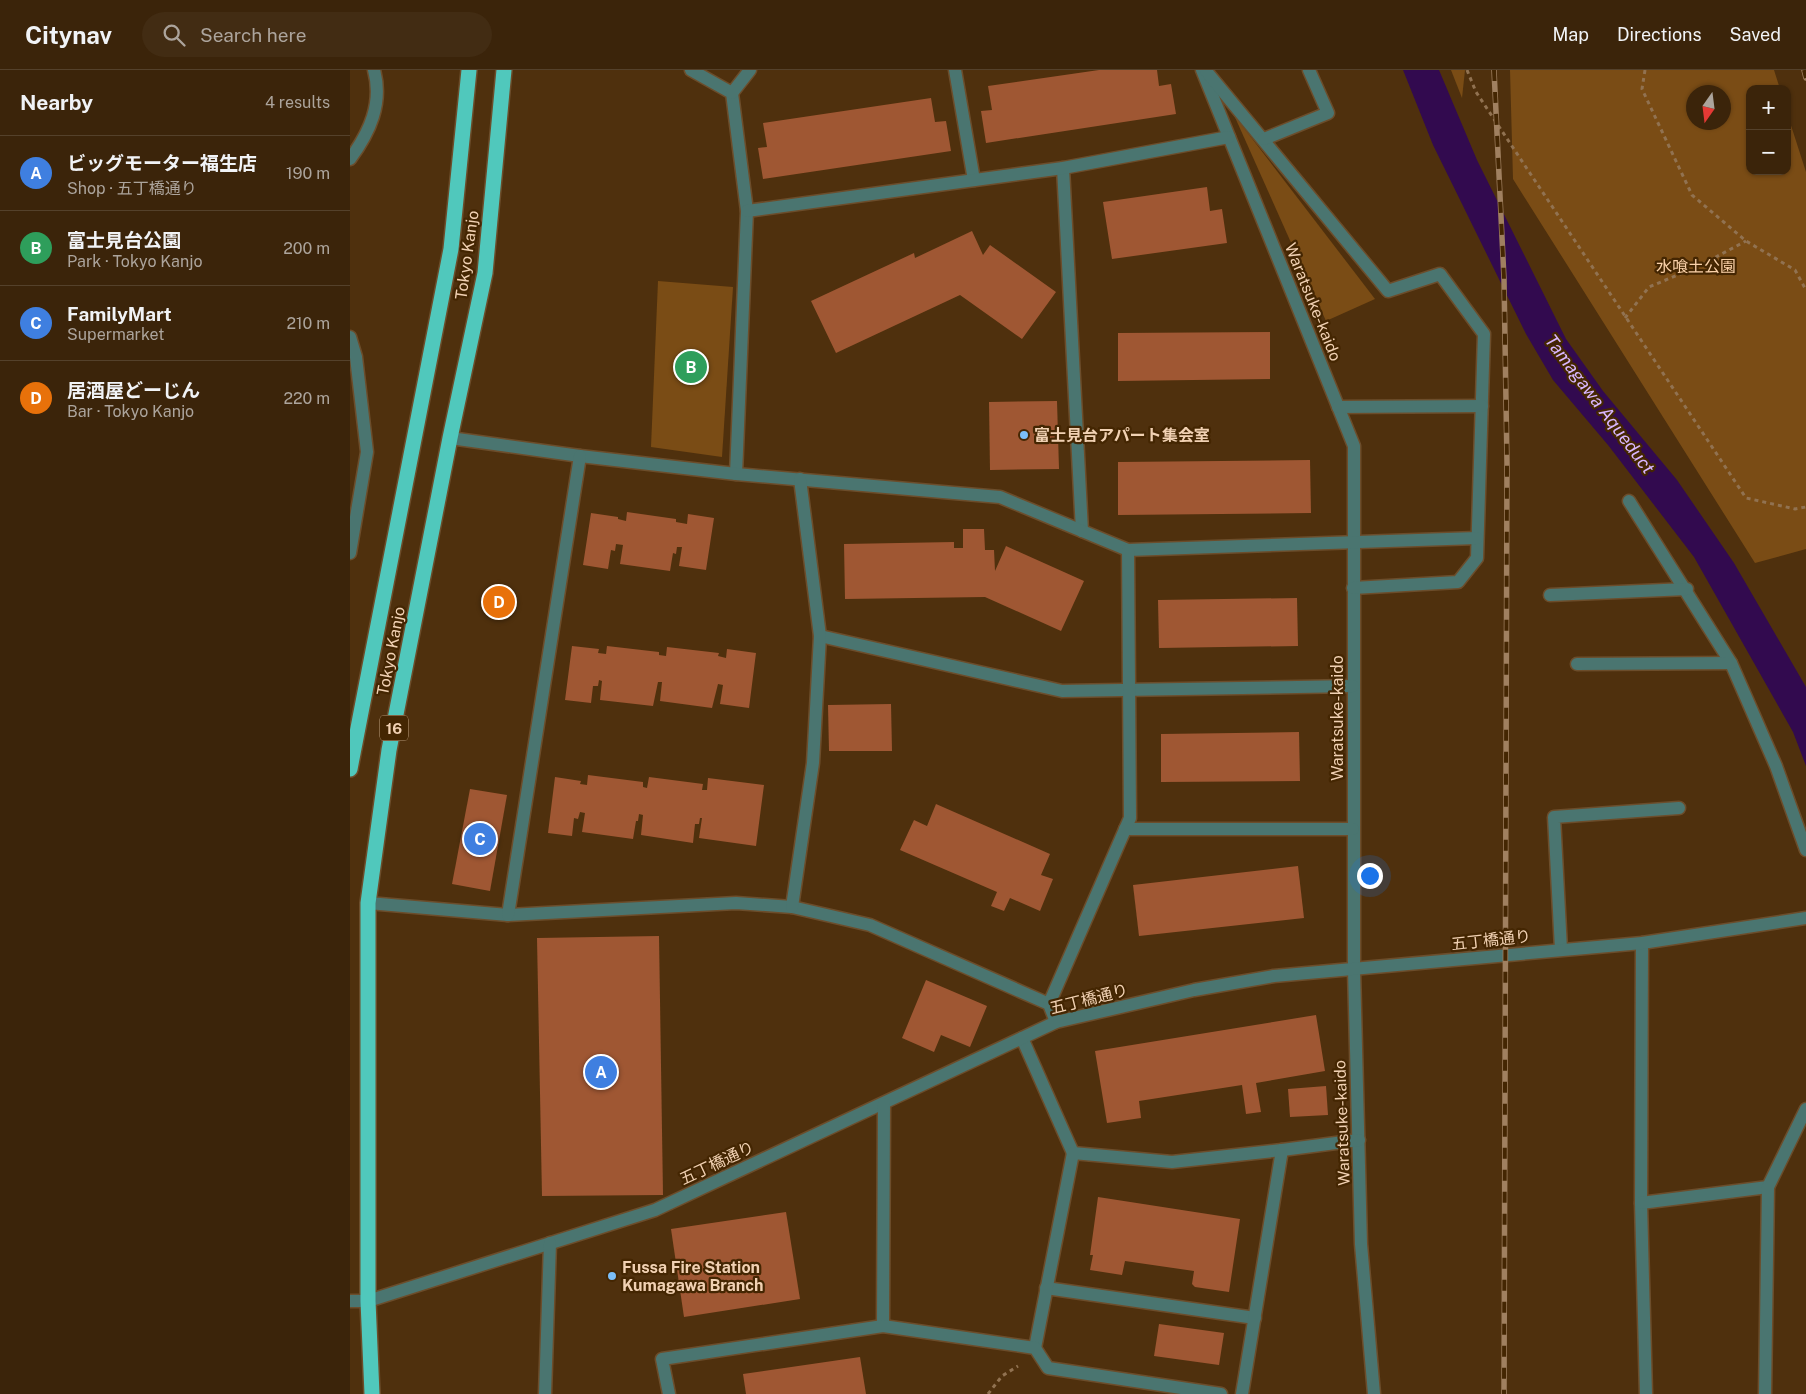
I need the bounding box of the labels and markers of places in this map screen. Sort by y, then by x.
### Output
pin: B [675,348,707,386]
place label: 富士見台アパート集会室 [1034,426,1210,445]
marker: 富士見台アパート集会室 [1018,429,1030,441]
pin: D [483,583,515,621]
pin: C [464,820,496,858]
pin: A [585,1053,617,1091]
place label: Fussa Fire Station Kumagawa Branch [622,1258,763,1295]
marker: Fussa Fire Station Kumagawa Branch [606,1270,618,1282]

